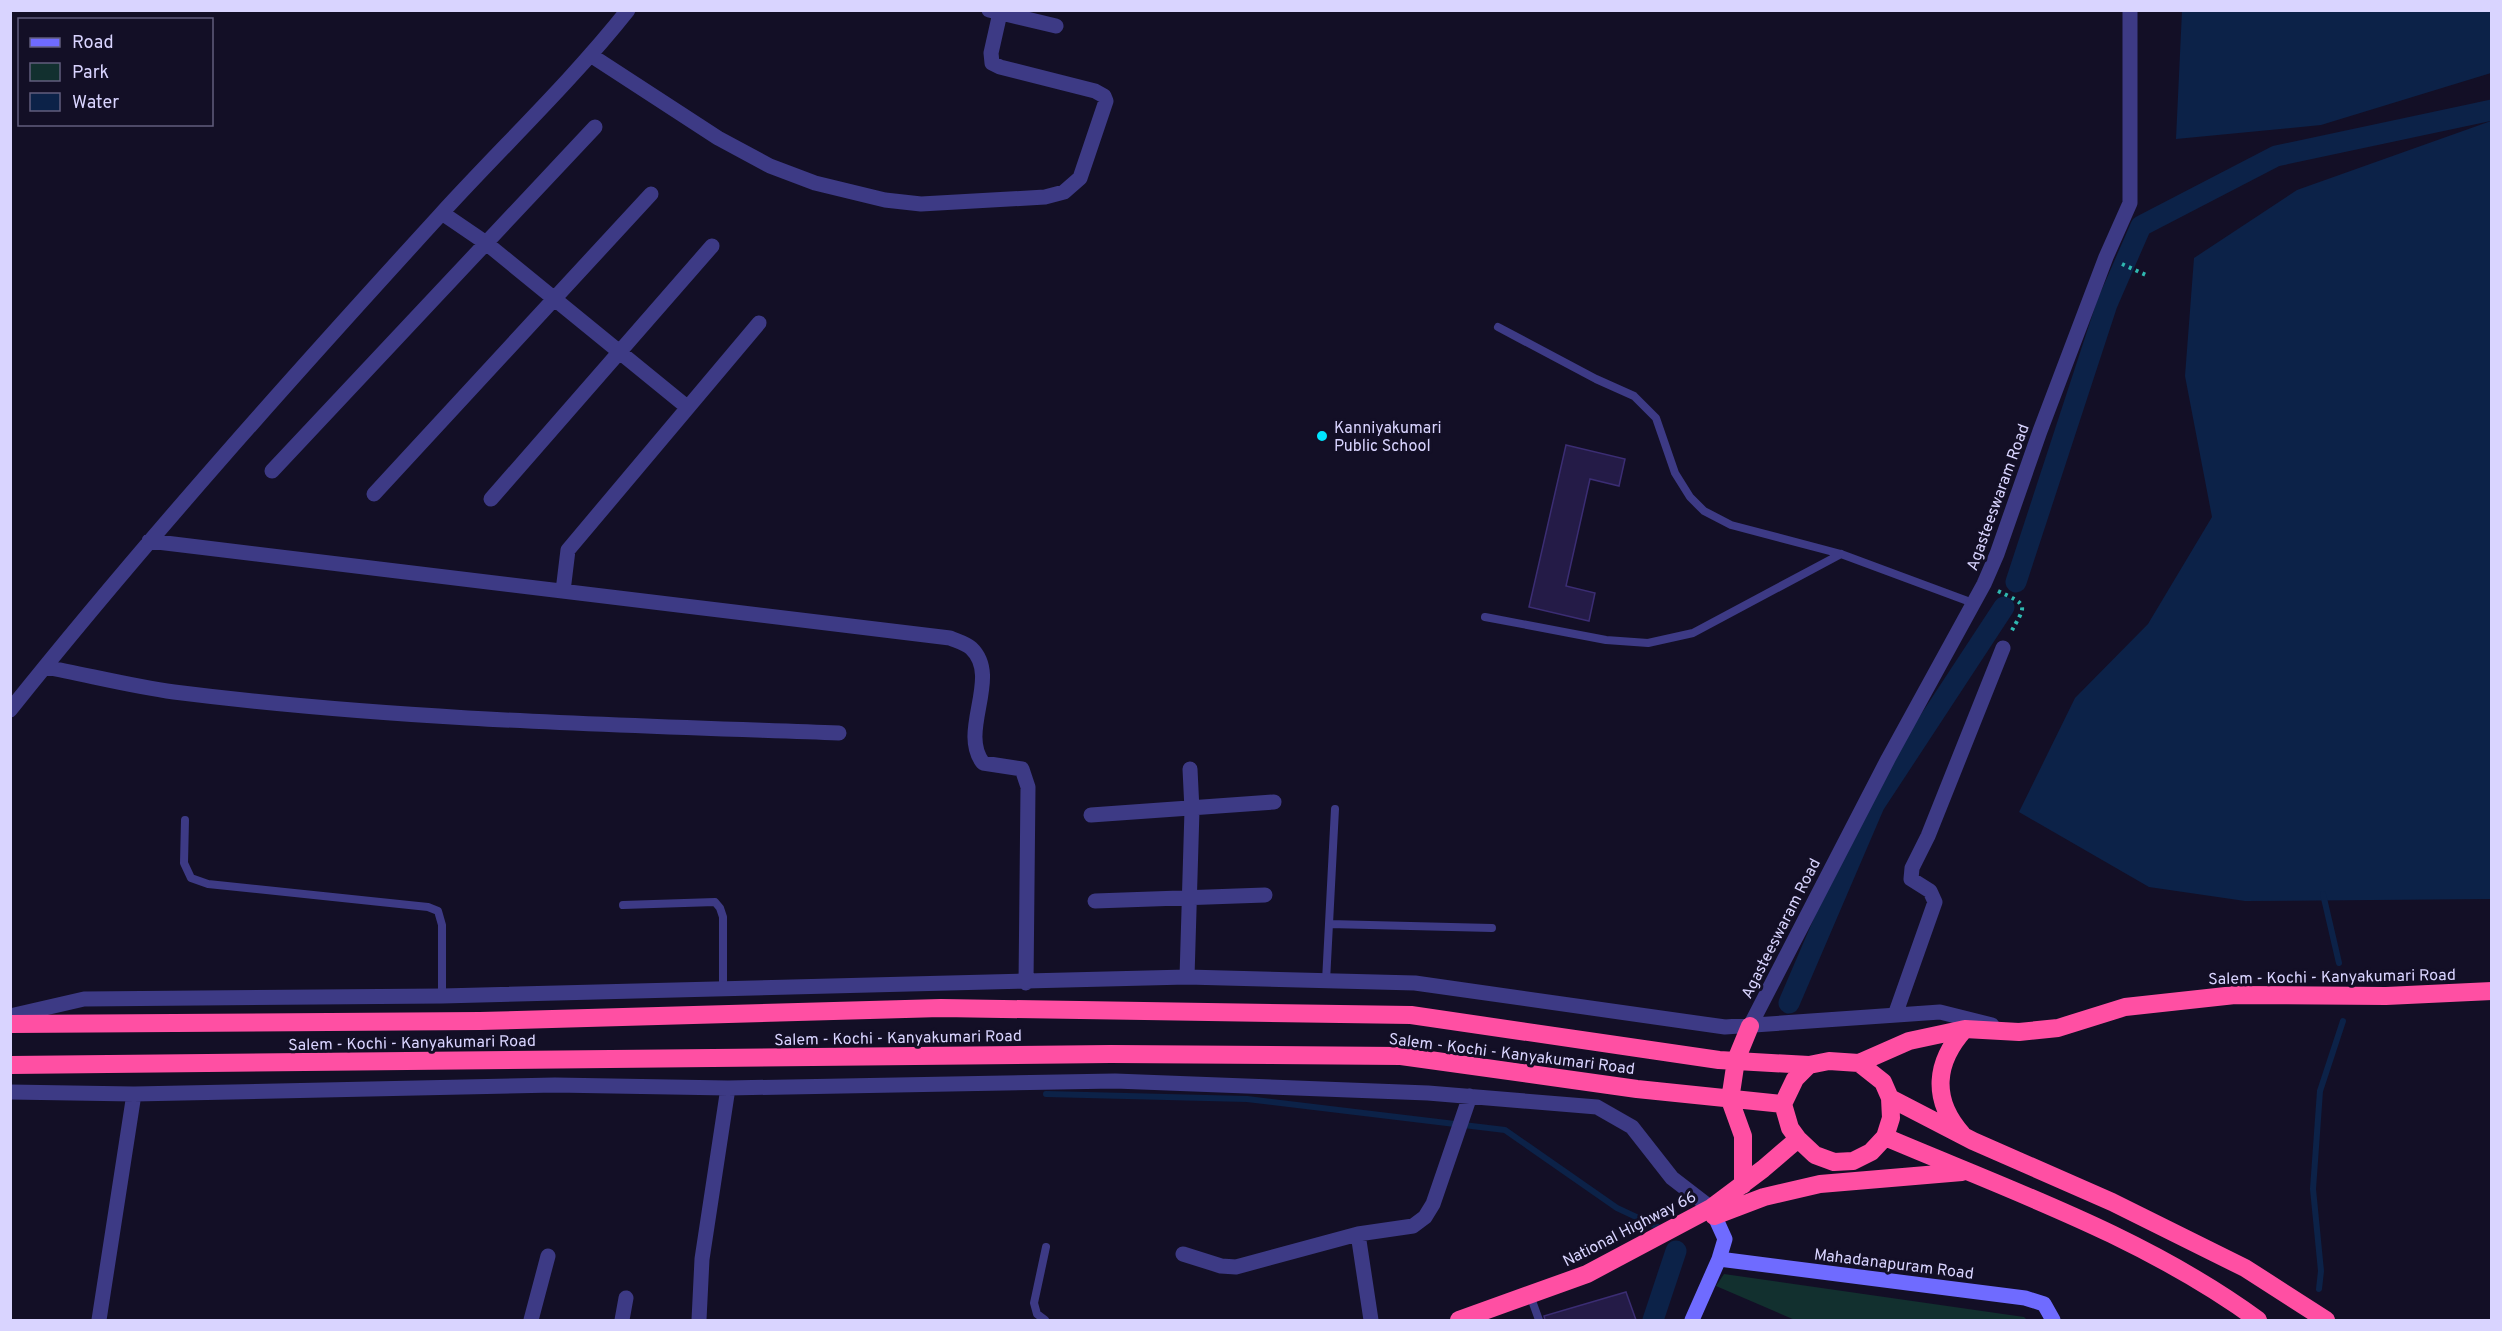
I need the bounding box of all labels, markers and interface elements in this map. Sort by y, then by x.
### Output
legend [18,18,213,126]
text: Road [72,32,114,55]
text: Park [72,62,109,85]
text: Water [72,92,119,115]
place label: Kanniyakumari Public School [1334,419,1442,457]
street label: Agasteeswaram Road [1963,421,2035,574]
marker: Kanniyakumari Public School [1315,429,1329,443]
street label: Agasteeswaram Road [1738,855,1826,1002]
street label: Salem - Kochi - Kanyakumari Road [2208,966,2456,990]
street label: Salem - Kochi - Kanyakumari Road [774,1027,1022,1051]
street label: Salem - Kochi - Kanyakumari Road [1388,1030,1636,1080]
street label: Salem - Kochi - Kanyakumari Road [288,1032,536,1056]
street label: National Highway 66 [1560,1187,1700,1272]
street label: Mahadanapuram Road [1813,1245,1975,1285]

